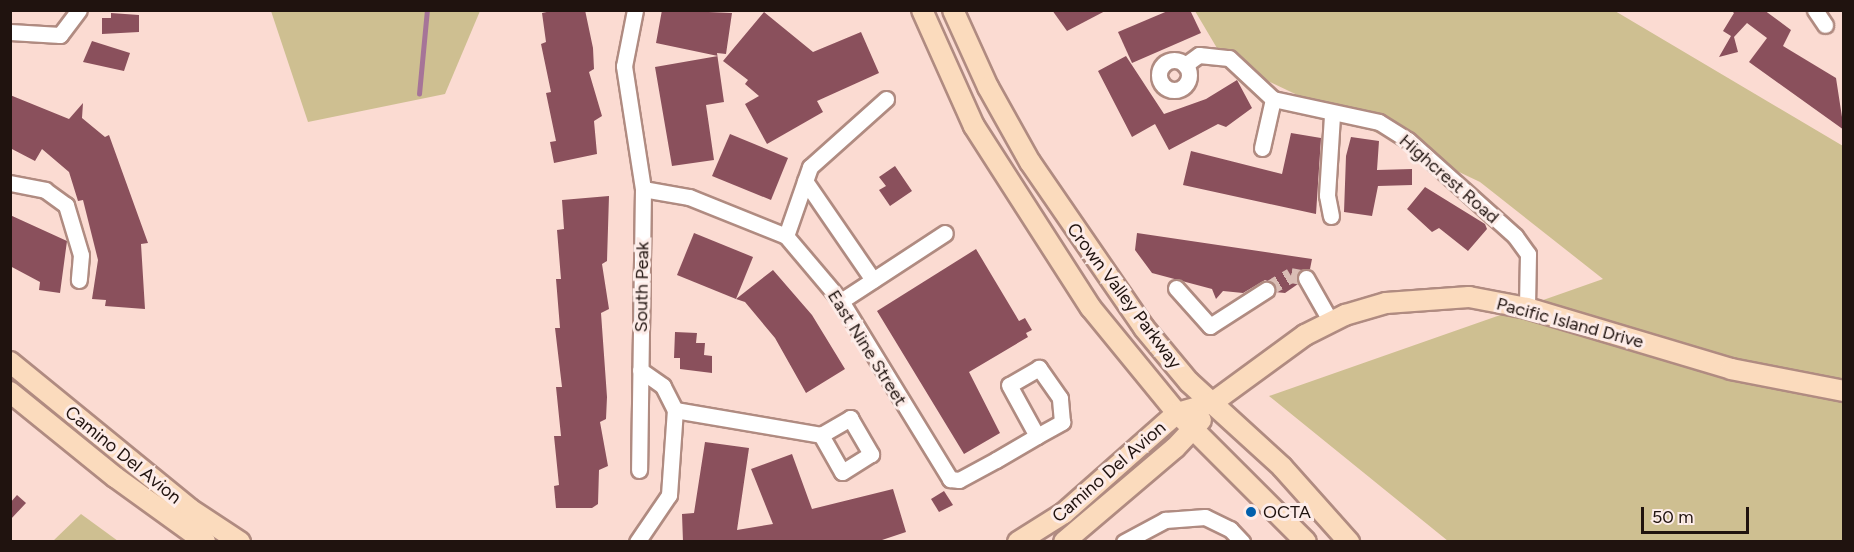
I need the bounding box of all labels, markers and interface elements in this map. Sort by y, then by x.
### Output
street label: Highcrest Road [1395,130,1503,228]
street label: Crown Valley Parkway [1062,219,1186,373]
street label: South Peak [630,241,654,333]
street label: East Nine Street [823,286,911,410]
street label: Pacific Island Drive [1494,293,1646,353]
street label: Camino Del Avion [61,402,185,508]
street label: Camino Del Avion [1048,417,1170,527]
scale bar [1644,495,1752,533]
place label: OCTA [1263,501,1311,523]
marker: OCTA [1244,505,1258,519]
text: 50 m [1652,506,1694,528]

